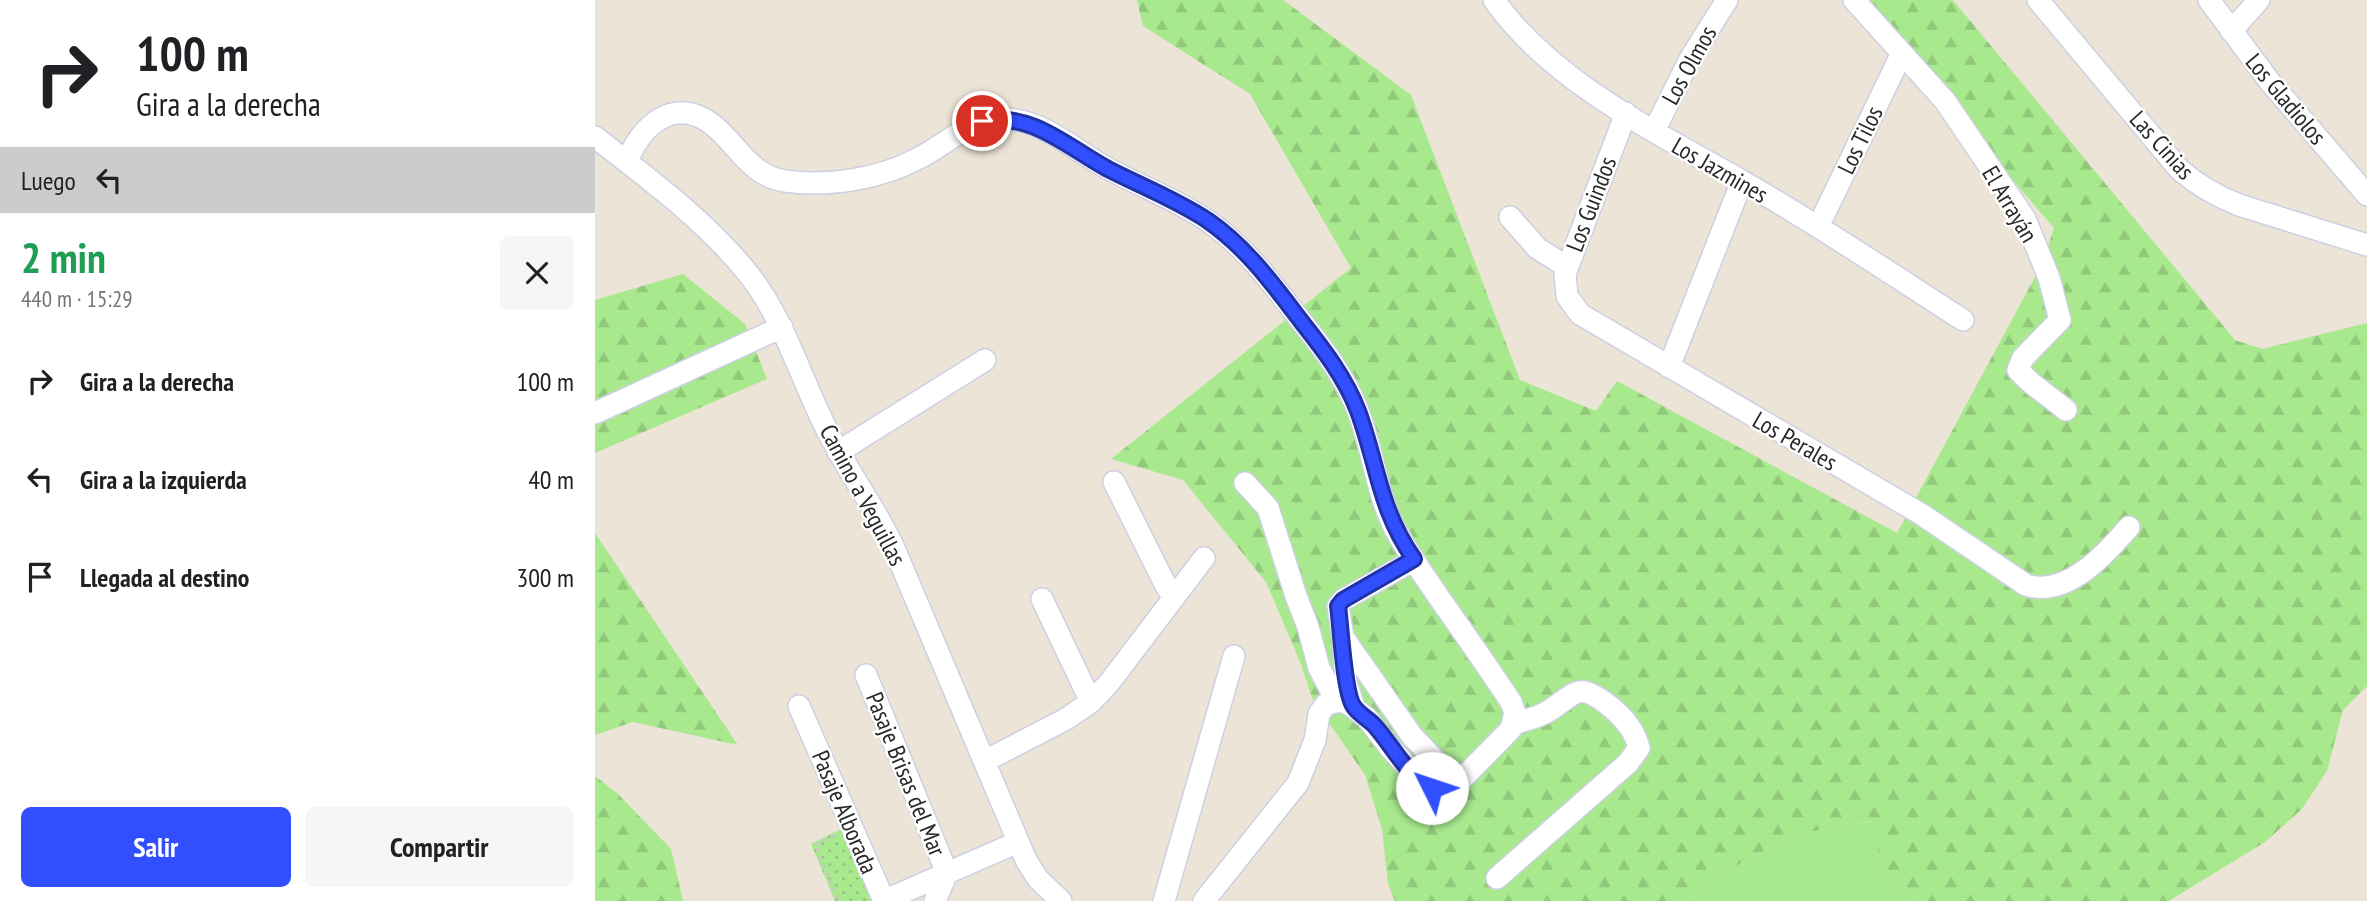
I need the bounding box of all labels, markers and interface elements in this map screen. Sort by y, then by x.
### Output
street label: Los Olmos [1655,20,1723,110]
text: 100 m [136,21,249,85]
icon: right [21,28,112,119]
street label: Los Gladiolos [2239,47,2333,151]
text: Gira a la derecha [136,83,321,125]
pin [952,91,1012,151]
street label: Los Tilos [1830,101,1890,179]
icon: arrive [963,102,1001,140]
street label: Las Cinias [2123,104,2201,186]
street label: Los Jazmines [1666,130,1774,210]
street label: Los Guindos [1559,152,1623,256]
street label: El Arrayán [1975,160,2045,248]
icon: left [90,161,128,199]
text: Luego [21,164,76,197]
text: 2 min [21,230,106,285]
button: close [500,236,574,310]
text: 440 m · 15:29 [21,284,133,313]
icon: right [21,362,59,400]
text: Gira a la derecha [80,365,234,398]
text: 100 m [516,365,574,398]
street label: Los Perales [1747,404,1843,478]
street label: Camino a Veguillas [813,419,913,571]
icon: left [21,460,59,498]
text: Gira a la izquierda [80,463,247,496]
text: 40 m [528,463,574,496]
icon: arrive [21,558,59,596]
text: Llegada al destino [80,561,249,594]
text: 300 m [516,561,574,594]
street label: Pasaje Brisas del Mar [859,687,953,861]
street label: Pasaje Alborada [805,746,885,878]
position arrow [1395,751,1469,825]
button: Salir [21,807,291,887]
button: Compartir [305,807,574,887]

